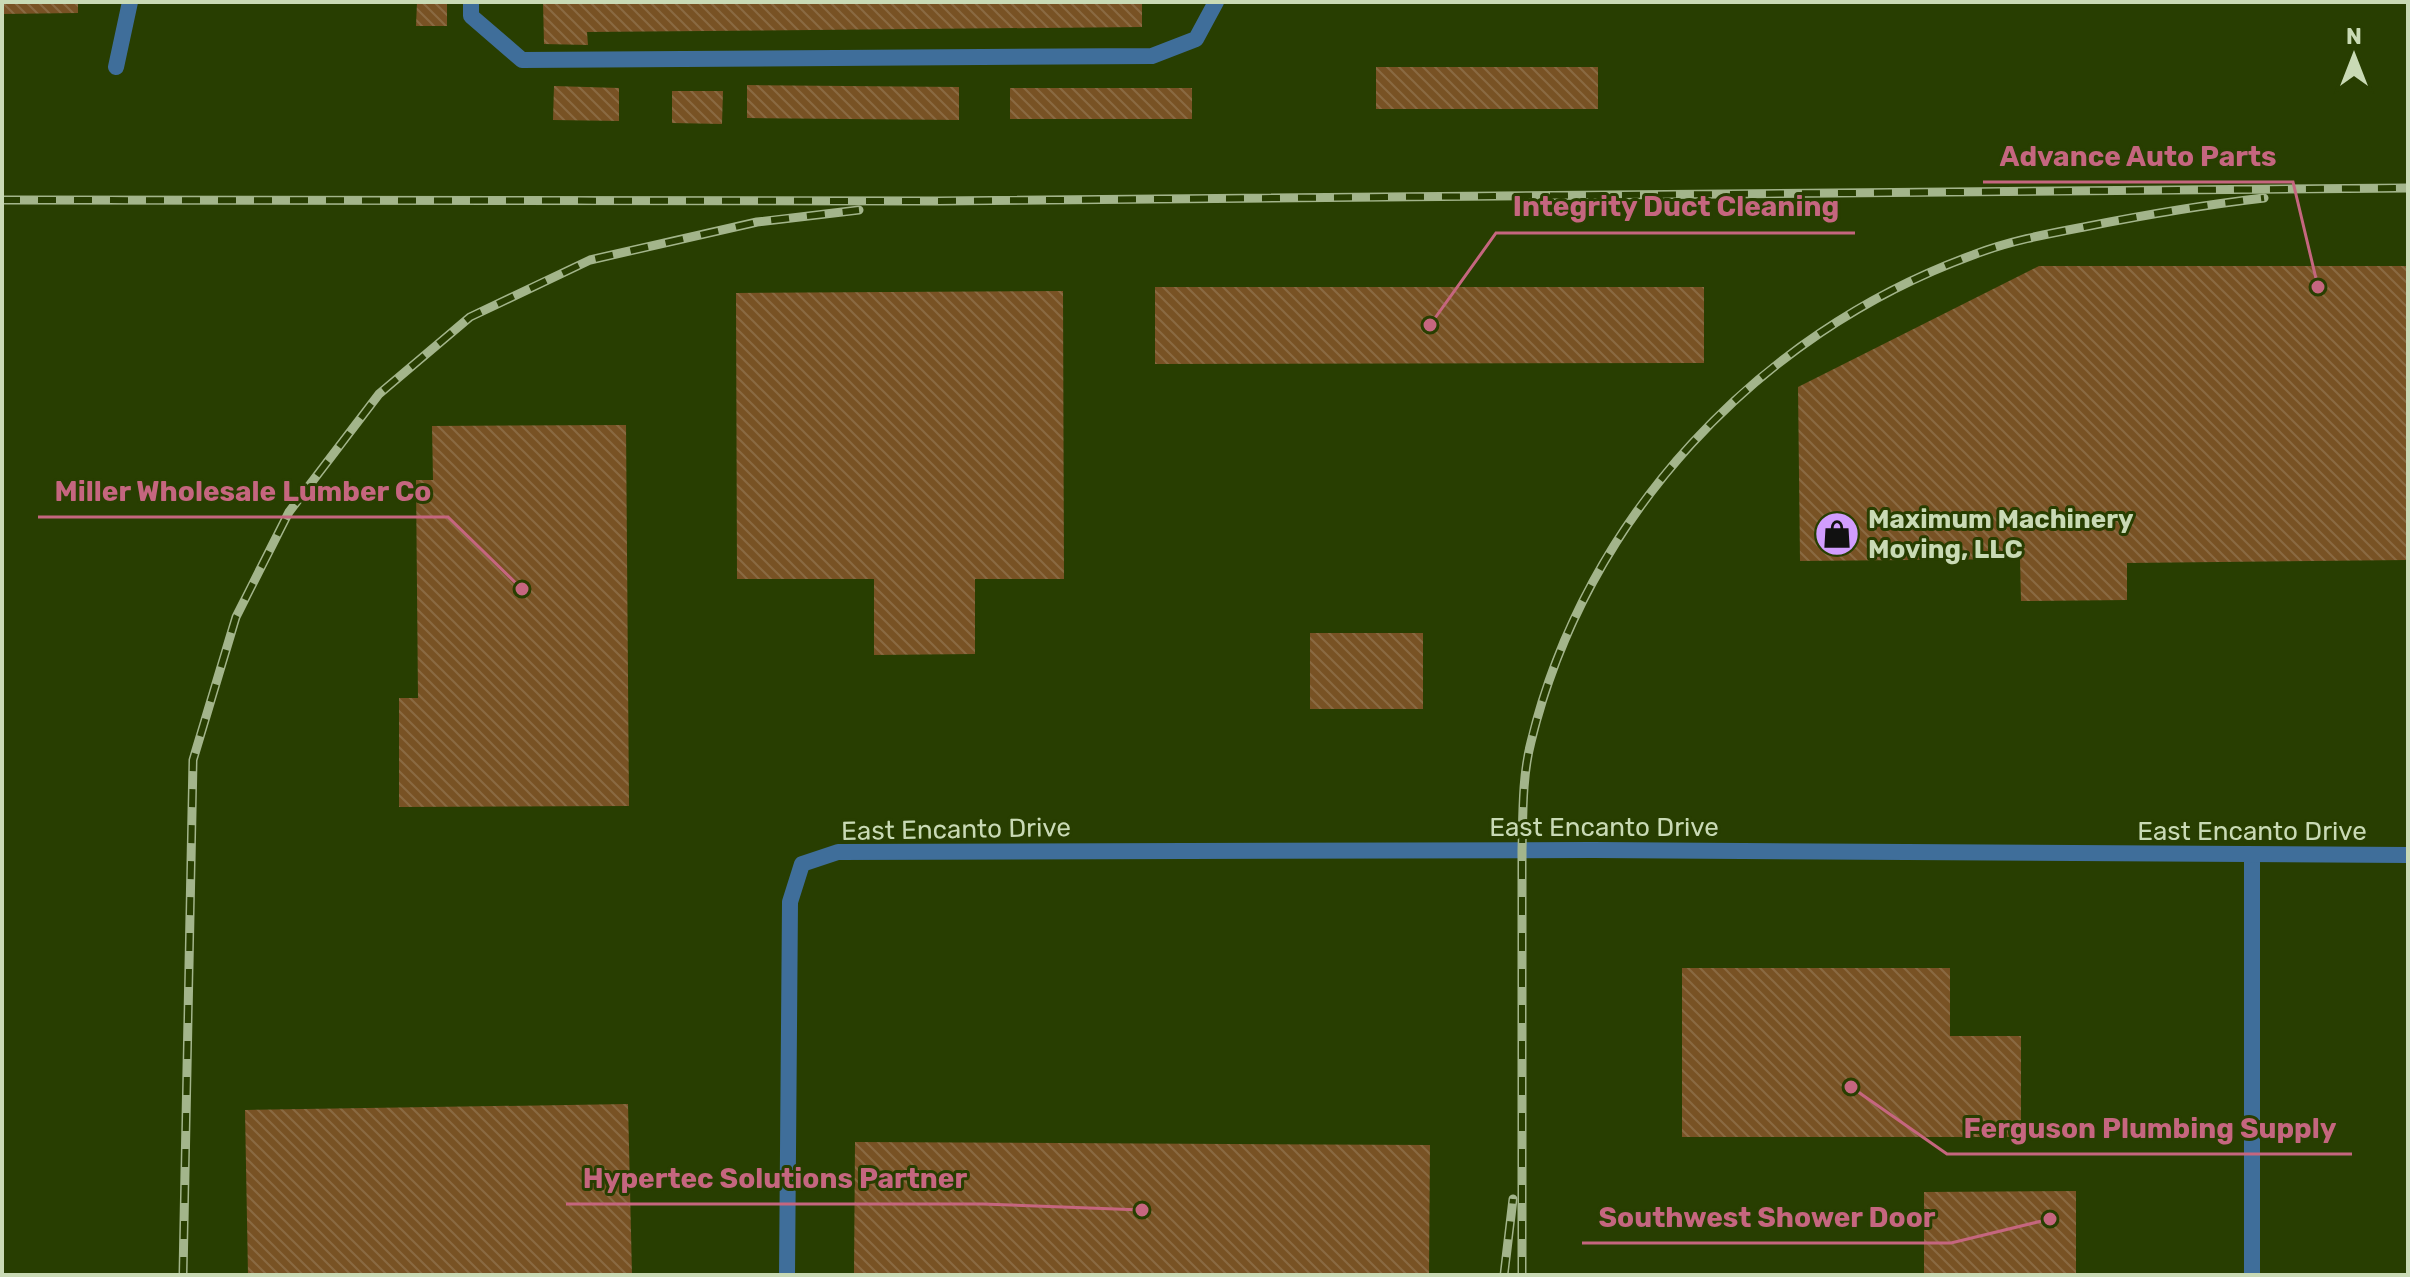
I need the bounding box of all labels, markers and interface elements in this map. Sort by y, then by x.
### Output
north arrow [2314,16,2394,96]
text: N [2346,23,2362,50]
callout: Advance Auto Parts [1983,130,2293,182]
text: Advance Auto Parts [2000,140,2276,173]
callout: Integrity Duct Cleaning [1496,181,1855,233]
text: Integrity Duct Cleaning [1513,190,1839,223]
callout: Miller Wholesale Lumber Co [38,465,448,517]
text: Miller Wholesale Lumber Co [55,475,431,508]
place label: Maximum Machinery Moving, LLC [1868,504,2134,565]
shop icon: Maximum Machinery Moving, LLC [1813,510,1861,558]
street label: East Encanto Drive [841,812,1071,847]
street label: East Encanto Drive [1489,812,1719,843]
street label: East Encanto Drive [2137,816,2367,847]
callout: Ferguson Plumbing Supply [1947,1102,2352,1154]
text: Ferguson Plumbing Supply [1963,1112,2337,1145]
callout: Hypertec Solutions Partner [566,1152,983,1204]
text: Hypertec Solutions Partner [583,1162,967,1195]
callout: Southwest Shower Door [1582,1191,1951,1243]
text: Southwest Shower Door [1599,1201,1936,1234]

